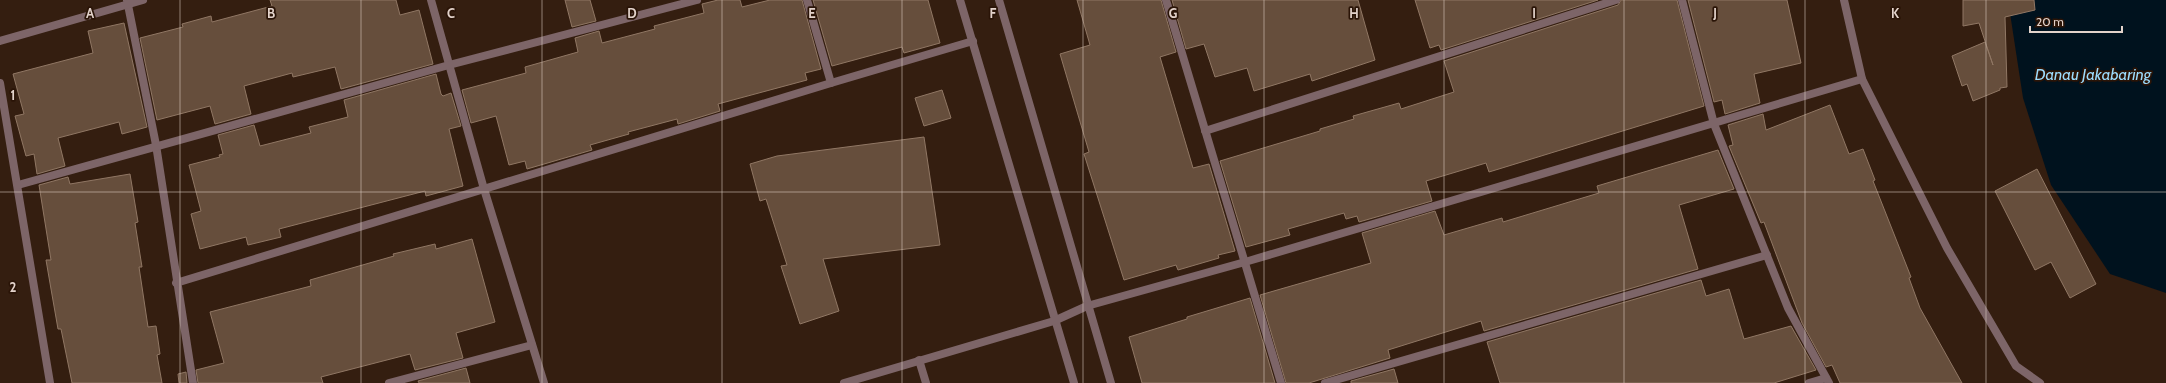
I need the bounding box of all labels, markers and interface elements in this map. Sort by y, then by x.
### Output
text: A [86,5,95,21]
text: B [267,5,275,21]
text: C [447,5,455,21]
text: D [627,5,637,21]
text: E [808,5,816,21]
text: F [990,5,997,21]
text: G [1169,5,1178,21]
text: H [1349,5,1359,21]
text: I [1532,5,1536,21]
text: J [1712,5,1717,21]
text: K [1891,5,1900,21]
scale bar [2030,8,2122,34]
text: 20 m [2036,14,2064,29]
water label: Danau Jakabaring [2035,65,2152,84]
text: 1 [11,87,15,103]
text: 2 [10,279,17,295]

